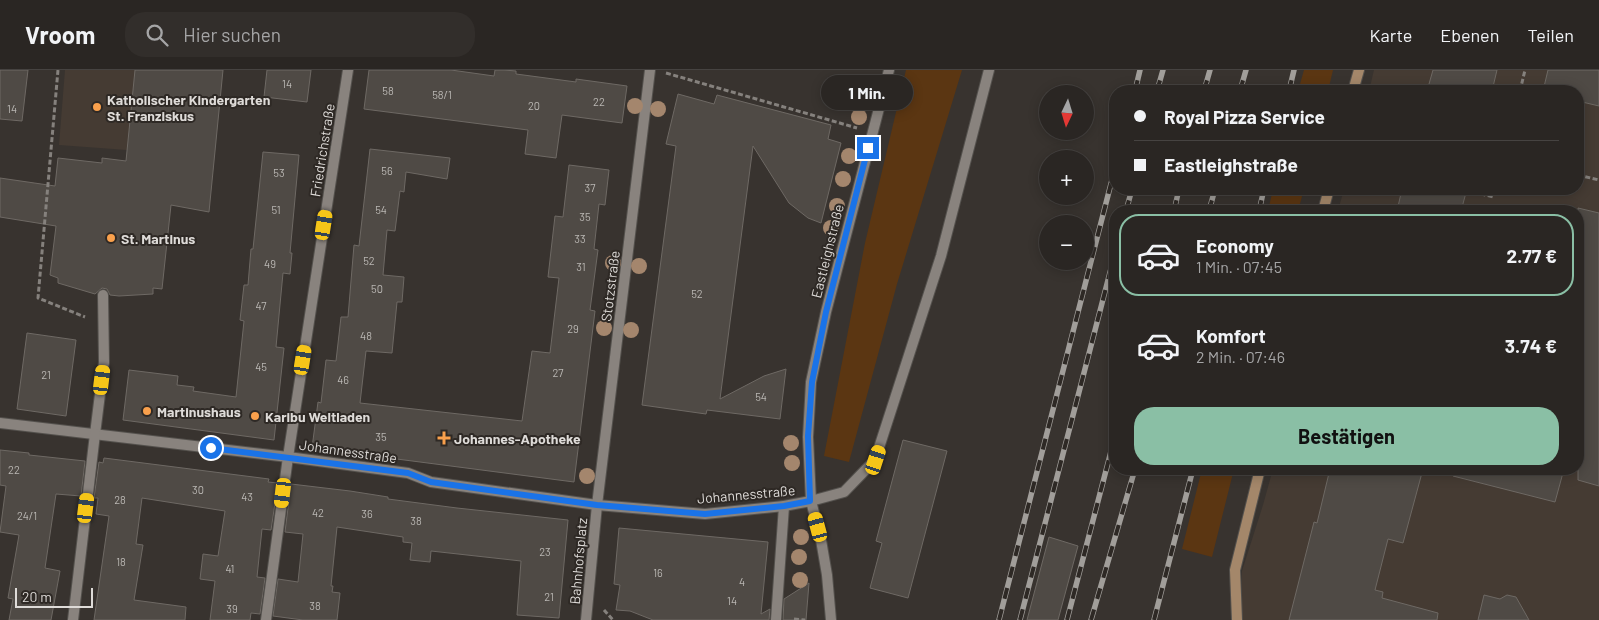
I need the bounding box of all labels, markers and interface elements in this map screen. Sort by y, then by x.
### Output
search box [125,12,475,57]
text: Vroom [25,20,95,49]
icon: search [143,21,171,49]
text: Hier suchen [183,23,281,46]
text: Karte [1369,24,1412,46]
text: Ebenen [1440,24,1499,46]
text: Teilen [1527,24,1574,46]
callout: 1 Min. [822,75,914,110]
house number: 14 [282,77,292,90]
text: 1 Min. [848,83,886,102]
house number: 58 [382,84,394,97]
north arrow [1039,85,1094,140]
map controls [1039,85,1094,270]
house number: 58/1 [432,88,452,101]
place label: Katholischer Kindergarten St. Franziskus [107,91,270,124]
house number: 22 [593,95,605,108]
house number: 20 [528,99,540,112]
marker: Katholischer Kindergarten St. Franziskus [91,101,103,113]
house number: 14 [7,102,17,115]
street label: Friedrichstraße [306,102,338,198]
text: Royal Pizza Service [1164,105,1325,128]
route end [857,137,879,159]
button: + [1039,150,1094,205]
text: Eastleighstraße [1164,153,1298,176]
house number: 56 [381,164,393,177]
house number: 53 [273,166,285,179]
house number: 37 [585,181,595,194]
street label: Eastleighstraße [807,202,847,300]
house number: 51 [271,203,281,216]
house number: 54 [375,203,387,216]
car [314,209,333,241]
house number: 35 [579,210,591,223]
button: − [1039,215,1094,270]
place label: St. Martinus [121,230,195,247]
marker: St. Martinus [105,232,117,244]
house number: 33 [574,232,586,245]
icon: car [1136,233,1181,278]
text: Economy [1196,234,1274,257]
text: 2.77 € [1507,244,1557,267]
street label: Stotzstraße [597,250,623,322]
house number: 52 [363,254,375,267]
house number: 49 [264,257,276,270]
text: 1 Min. · 07:45 [1196,257,1282,276]
house number: 31 [576,260,586,273]
house number: 50 [371,282,383,295]
house number: 52 [691,287,703,300]
house number: 47 [256,299,266,312]
house number: 29 [567,322,579,335]
icon: car [1136,323,1181,368]
text: Komfort [1196,324,1266,347]
house number: 48 [360,329,372,342]
text: 3.74 € [1505,334,1557,357]
car [293,344,312,376]
text: 2 Min. · 07:46 [1196,347,1285,366]
house number: 45 [255,360,267,373]
car [92,364,111,396]
house number: 27 [552,366,564,379]
house number: 21 [41,368,51,381]
house number: 46 [337,373,349,386]
house number: 54 [755,390,767,403]
place label: Martinushaus [157,403,241,420]
marker: Martinushaus [141,405,153,417]
button: Bestätigen [1134,407,1559,465]
place label: Karibu Weltladen [265,408,370,425]
marker: Karibu Weltladen [249,410,261,422]
house number: 35 [375,430,387,443]
place label: Johannes-Apotheke [454,430,581,447]
marker: Johannes-Apotheke [438,432,450,444]
street label: Johannesstraße [298,436,398,466]
route start [200,437,222,459]
car [864,443,887,477]
house number: 22 [8,463,20,476]
car [273,477,292,509]
street label: Johannesstraße [696,481,796,507]
house number: 30 [192,483,204,496]
house number: 43 [241,490,253,503]
car [76,492,95,524]
house number: 28 [114,493,126,506]
house number: 42 [312,506,324,519]
house number: 36 [361,507,373,520]
house number: 24/1 [17,509,37,522]
car [806,511,829,543]
house number: 38 [410,514,422,527]
street label: Bahnhofsplatz [566,517,590,605]
house number: 23 [539,545,551,558]
house number: 18 [116,555,126,568]
house number: 41 [226,562,234,575]
house number: 16 [653,566,663,579]
house number: 4 [739,575,745,588]
scale bar [15,585,92,608]
text: 20 m [22,588,52,605]
house number: 21 [544,590,554,603]
house number: 14 [727,594,737,607]
house number: 38 [309,599,321,612]
house number: 39 [226,602,238,615]

